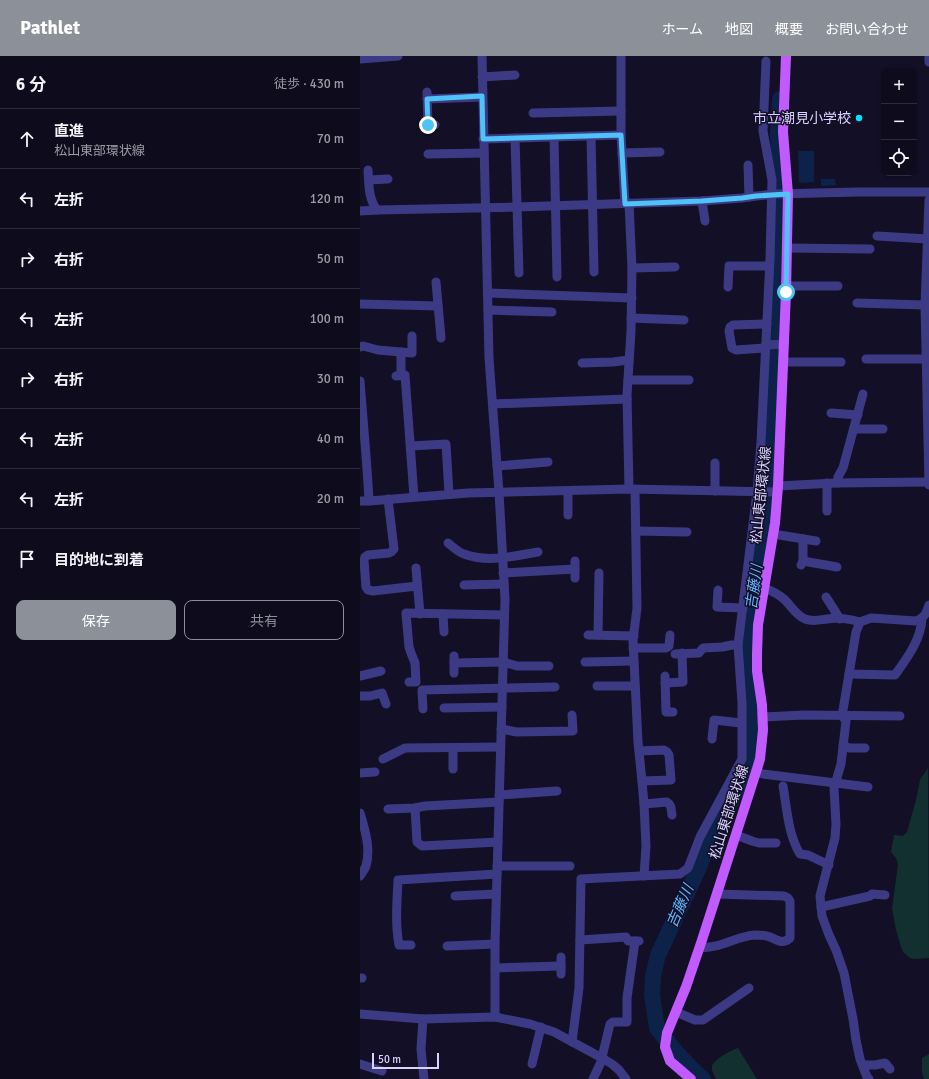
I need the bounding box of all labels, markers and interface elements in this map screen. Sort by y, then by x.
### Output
text: Pathlet [20,16,80,40]
text: ホーム [661,21,703,38]
text: 地図 [725,21,753,38]
text: 概要 [775,21,803,38]
text: お問い合わせ [825,21,909,38]
map controls [881,68,917,176]
button: + [881,68,917,104]
text: 6 分 [16,74,46,95]
text: 徒歩 · 430 m [274,76,344,92]
button: − [881,104,917,140]
place label: 市立潮見小学校 [753,110,851,127]
marker: 市立潮見小学校 [854,113,864,123]
route end [419,116,437,134]
text: 直進 [54,122,84,140]
icon: ahead [16,128,38,150]
text: 70 m [317,131,344,147]
button: locate [881,140,917,176]
text: 松山東部環状線 [54,143,145,159]
icon: left [16,188,38,210]
text: 左折 [54,191,84,209]
text: 120 m [310,191,344,207]
icon: right [16,248,38,270]
text: 右折 [54,251,84,269]
text: 50 m [317,251,344,267]
route start [777,283,795,301]
icon: left [16,308,38,330]
text: 左折 [54,311,84,329]
text: 100 m [310,311,344,327]
icon: right [16,368,38,390]
text: 右折 [54,371,84,389]
text: 30 m [317,371,344,387]
icon: left [16,428,38,450]
text: 左折 [54,431,84,449]
text: 40 m [317,431,344,447]
street label: 松山東部環状線 [747,445,775,545]
icon: left [16,488,38,510]
text: 左折 [54,491,84,509]
text: 20 m [317,491,344,507]
icon: arrive [16,548,38,570]
text: 目的地に到着 [54,551,144,569]
water label: 吉藤川 [742,561,766,611]
button: 保存 [16,600,176,640]
button: 共有 [184,600,344,640]
street label: 松山東部環状線 [706,763,752,861]
water label: 吉藤川 [663,880,698,930]
scale bar [372,1051,439,1070]
text: 50 m [378,1053,401,1066]

